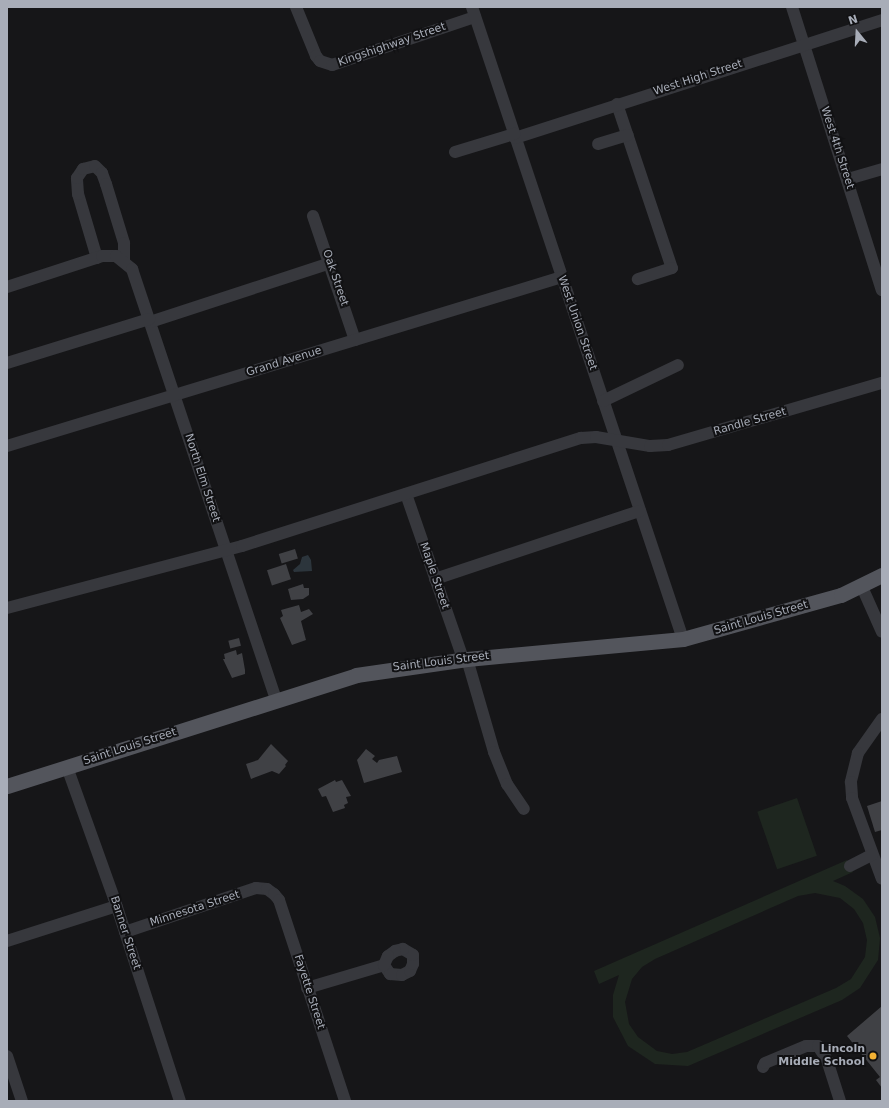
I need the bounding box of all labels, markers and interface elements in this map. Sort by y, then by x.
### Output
north arrow [837,12,877,52]
text: N [847,13,860,28]
street label: Kingshighway Street [336,20,448,70]
street label: West High Street [652,57,744,99]
street label: West 4th Street [817,105,857,191]
street label: Oak Street [319,248,351,308]
street label: West Union Street [555,274,599,372]
street label: Grand Avenue [245,344,323,380]
street label: Randle Street [712,405,788,439]
street label: North Elm Street [182,432,222,524]
street label: Maple Street [416,541,452,611]
street label: Saint Louis Street [713,598,809,638]
street label: Saint Louis Street [392,650,490,674]
street label: Saint Louis Street [82,726,178,768]
street label: Minnesota Street [148,888,242,930]
street label: Banner Street [107,895,143,971]
street label: Fayette Street [291,953,327,1031]
place label: Lincoln Middle School [778,1043,865,1069]
marker: Lincoln Middle School [868,1051,878,1061]

